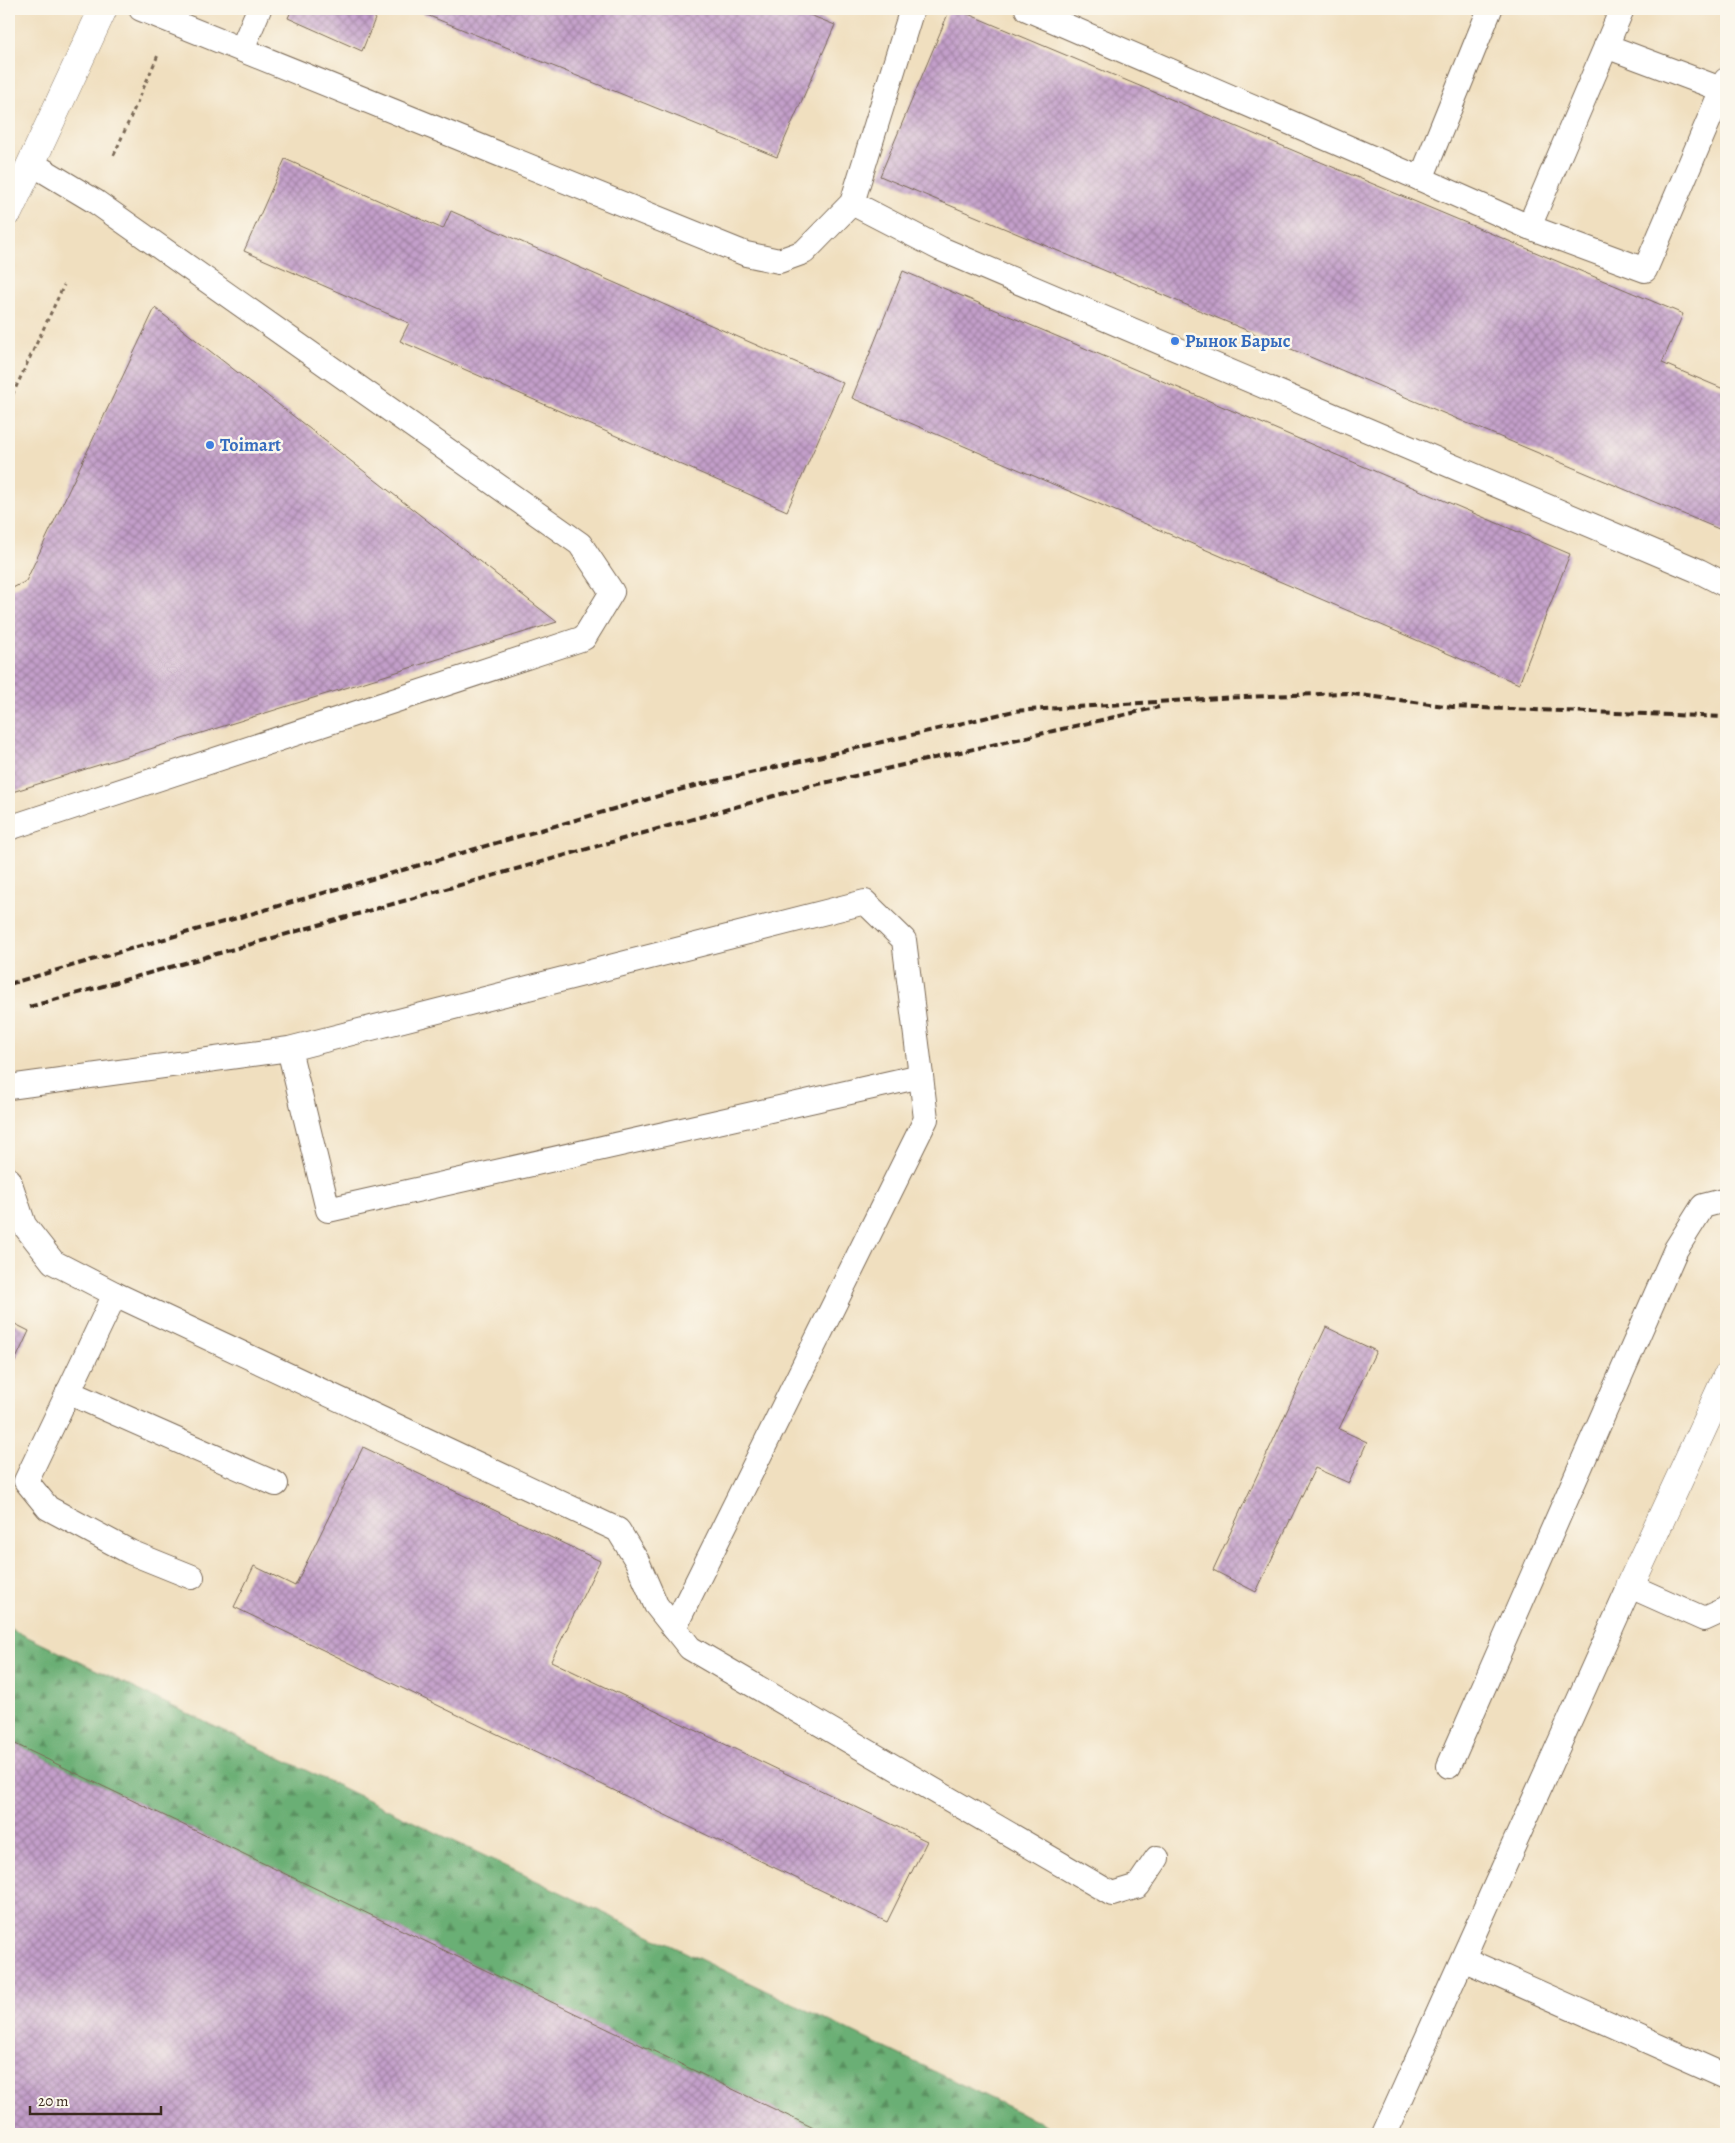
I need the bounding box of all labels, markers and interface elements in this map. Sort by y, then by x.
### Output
place label: Рынок Барыс [1185,329,1291,353]
marker: Рынок Барыс [1169,335,1181,347]
place label: Toimart [220,433,281,457]
marker: Toimart [204,439,216,451]
scale bar [30,2083,161,2115]
text: 20 m [38,2091,69,2111]

